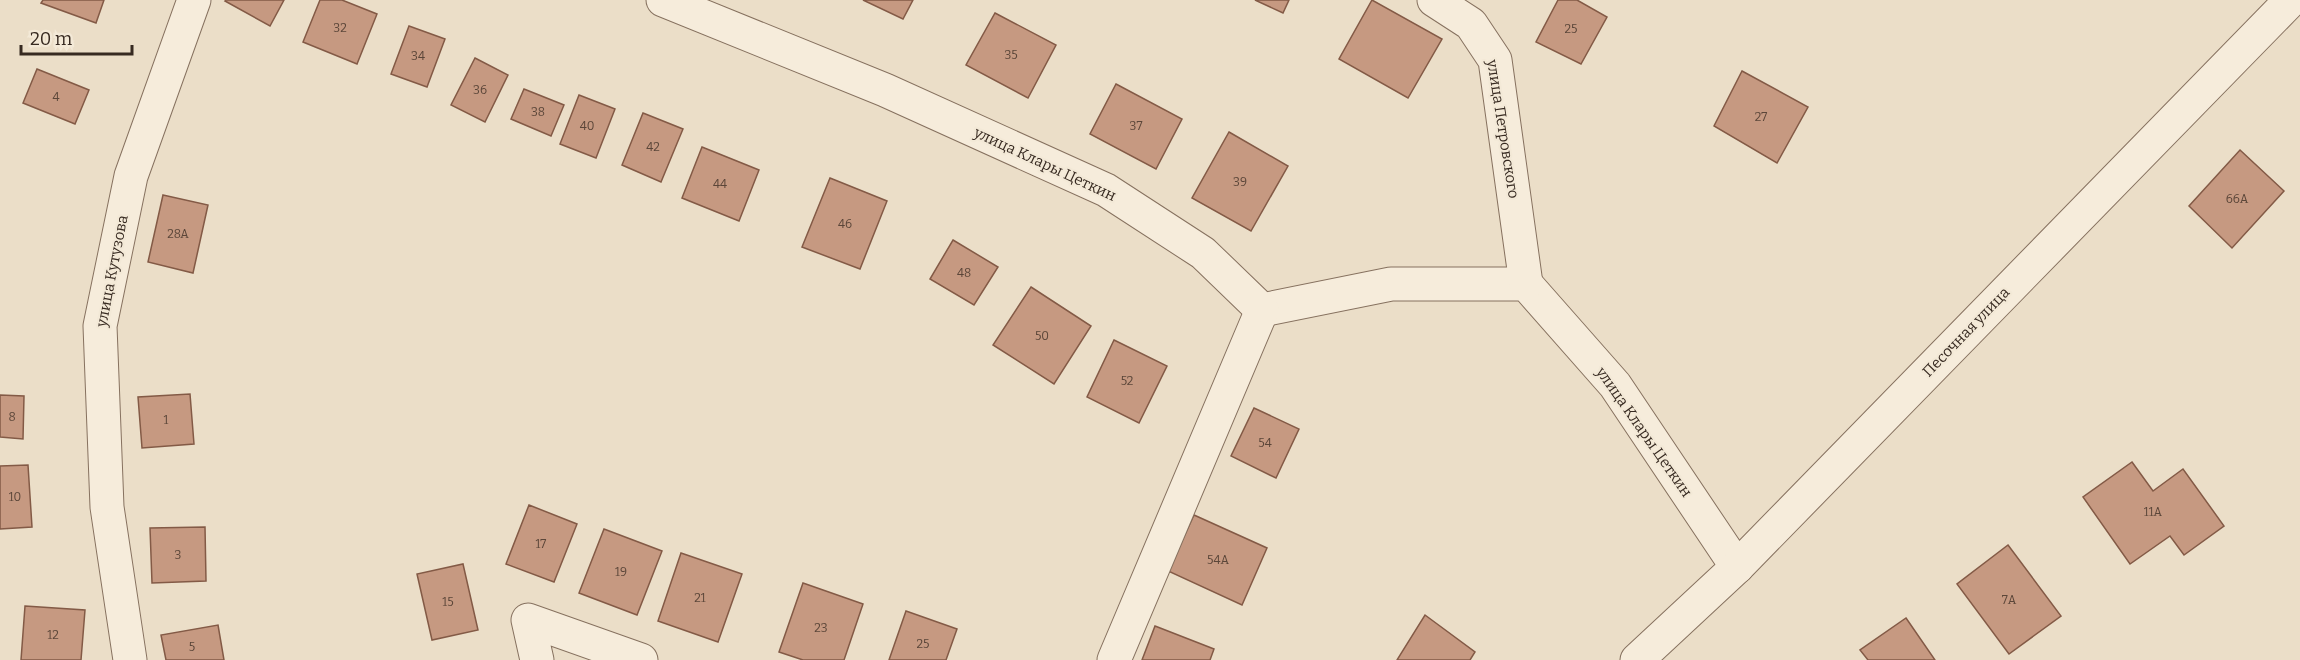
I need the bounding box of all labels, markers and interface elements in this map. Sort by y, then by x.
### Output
scale bar [21,18,132,56]
house number: 32 [333,21,347,35]
house number: 25 [1565,22,1577,36]
text: 20 m [30,28,72,50]
house number: 35 [1004,48,1018,62]
house number: 34 [411,49,425,63]
street label: улица Петровского [1483,57,1523,200]
house number: 36 [473,83,487,97]
house number: 4 [52,90,60,104]
house number: 38 [531,105,545,119]
house number: 27 [1755,110,1767,124]
house number: 40 [580,119,594,133]
house number: 37 [1130,119,1142,133]
street label: улица Клары Цеткин [970,123,1119,205]
house number: 42 [646,140,660,154]
house number: 39 [1233,175,1247,189]
house number: 44 [713,177,727,191]
house number: 66А [2226,192,2249,206]
street label: улица Кутузова [92,214,132,329]
house number: 46 [838,217,852,231]
house number: 28А [167,227,189,241]
house number: 48 [957,266,971,280]
street label: Песочная улица [1919,283,2013,381]
house number: 50 [1035,329,1049,343]
street label: улица Клары Цеткин [1592,363,1696,500]
house number: 52 [1121,374,1133,388]
house number: 8 [8,410,16,424]
house number: 1 [164,413,169,427]
house number: 54 [1258,436,1272,450]
house number: 10 [9,490,21,504]
house number: 11А [2144,505,2163,519]
house number: 17 [536,537,546,551]
house number: 3 [175,548,182,562]
house number: 54А [1207,553,1229,567]
house number: 19 [615,565,627,579]
house number: 21 [694,591,706,605]
house number: 7А [2002,593,2017,607]
house number: 15 [442,595,454,609]
house number: 23 [814,621,828,635]
house number: 12 [47,628,59,642]
house number: 25 [917,637,929,651]
house number: 5 [189,640,195,654]

